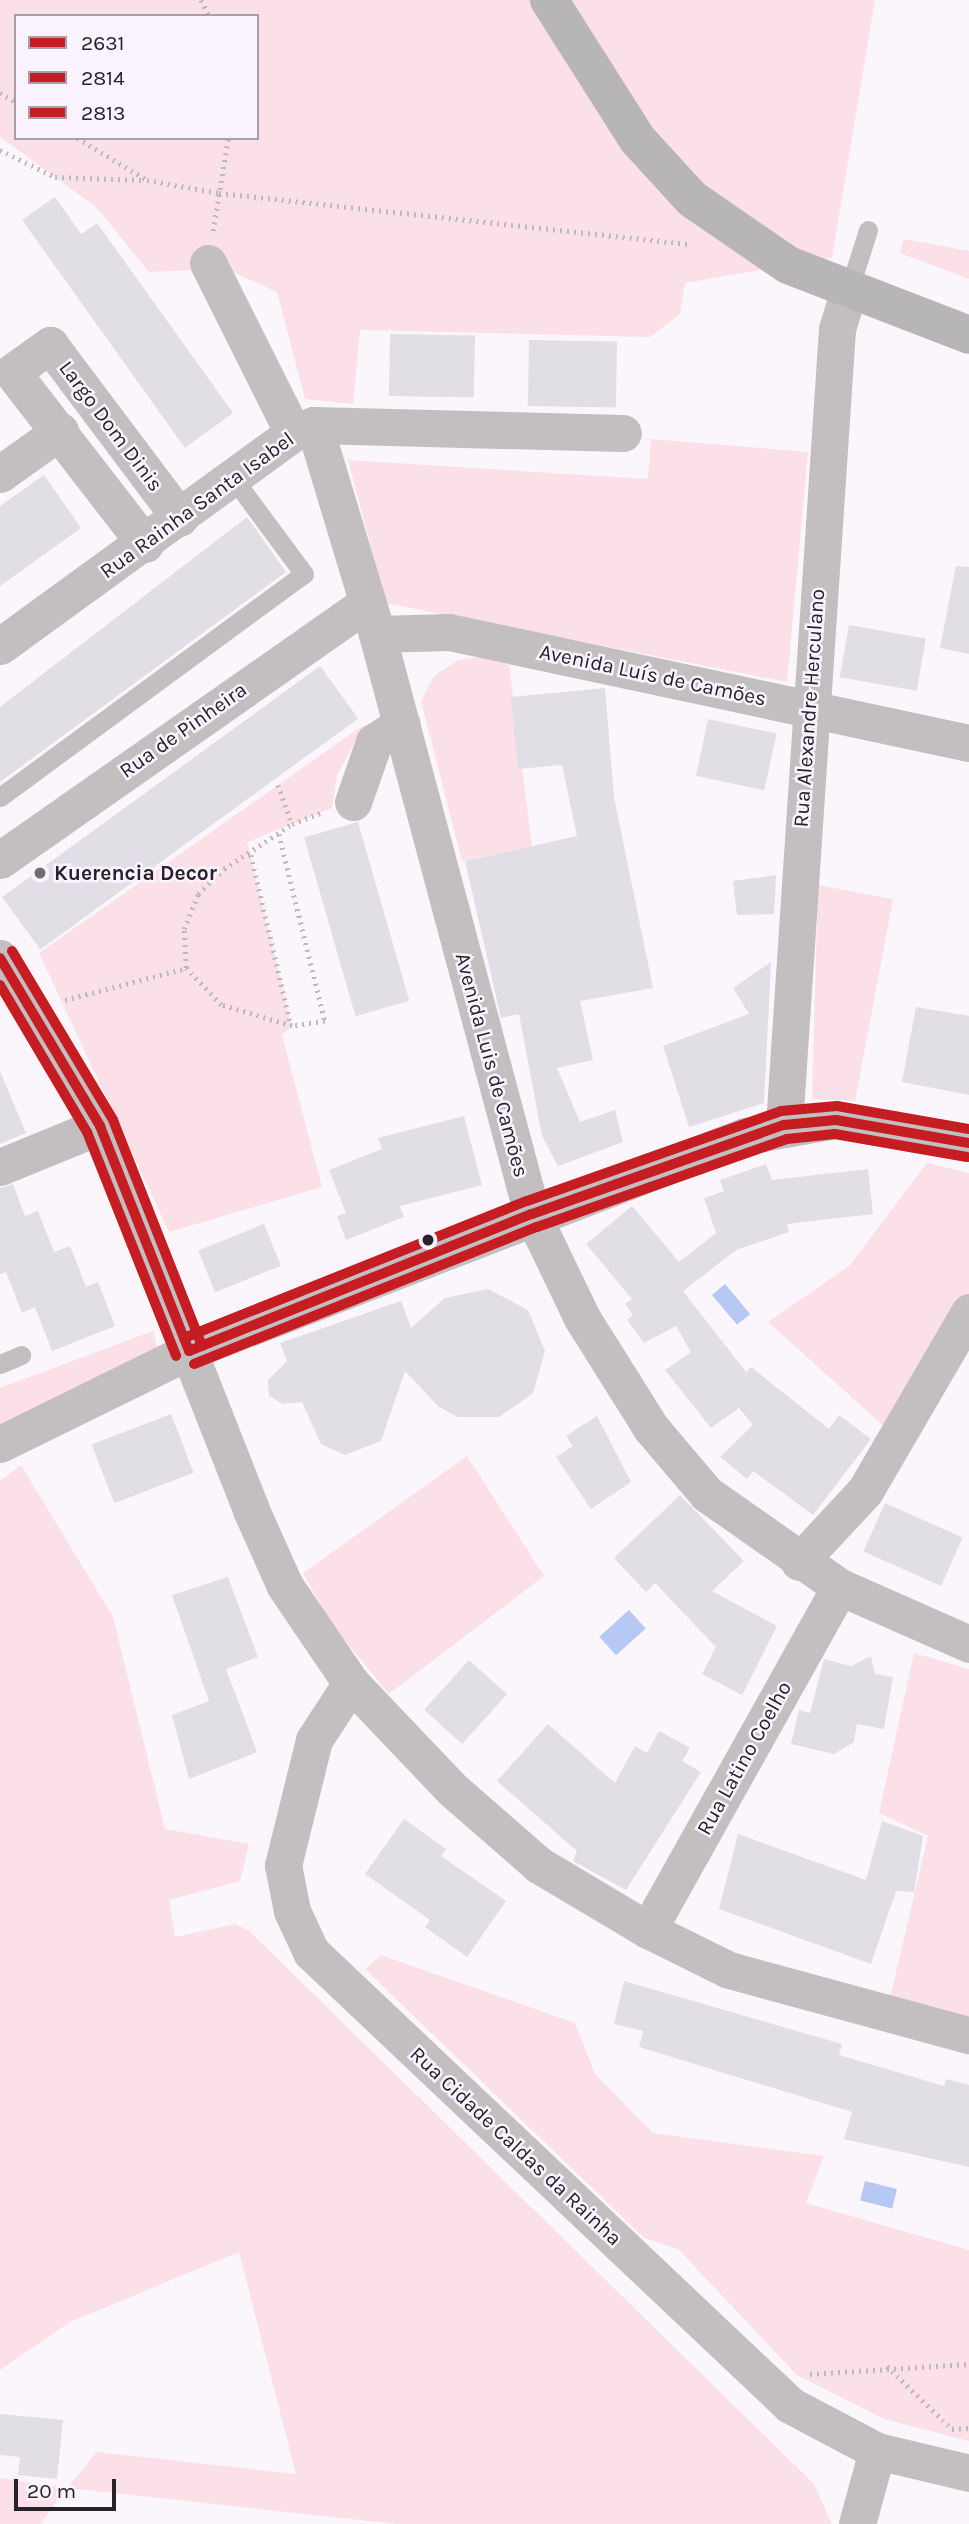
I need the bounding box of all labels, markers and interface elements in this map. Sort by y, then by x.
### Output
legend [14,14,259,140]
text: 2631 [81,31,125,55]
text: 2814 [81,66,125,90]
text: 2813 [81,101,125,125]
street label: Largo Dom Dinis [54,356,168,496]
street label: Rua Rainha Santa Isabel [95,426,299,584]
street label: Rua Alexandre Herculano [788,588,830,828]
street label: Avenida Luís de Camões [537,639,769,711]
street label: Rua de Pinheira [114,677,252,783]
place label: Kuerencia Decor [54,860,217,886]
marker: Kuerencia Decor [32,865,48,881]
street label: Avenida Luis de Camões [450,950,534,1180]
unlabelled marker [421,1233,435,1247]
street label: Rua Latino Coelho [691,1677,797,1839]
street label: Rua Cidade Caldas da Rainha [405,2041,627,2251]
scale bar [18,2464,119,2508]
text: 20 m [27,2479,76,2503]

